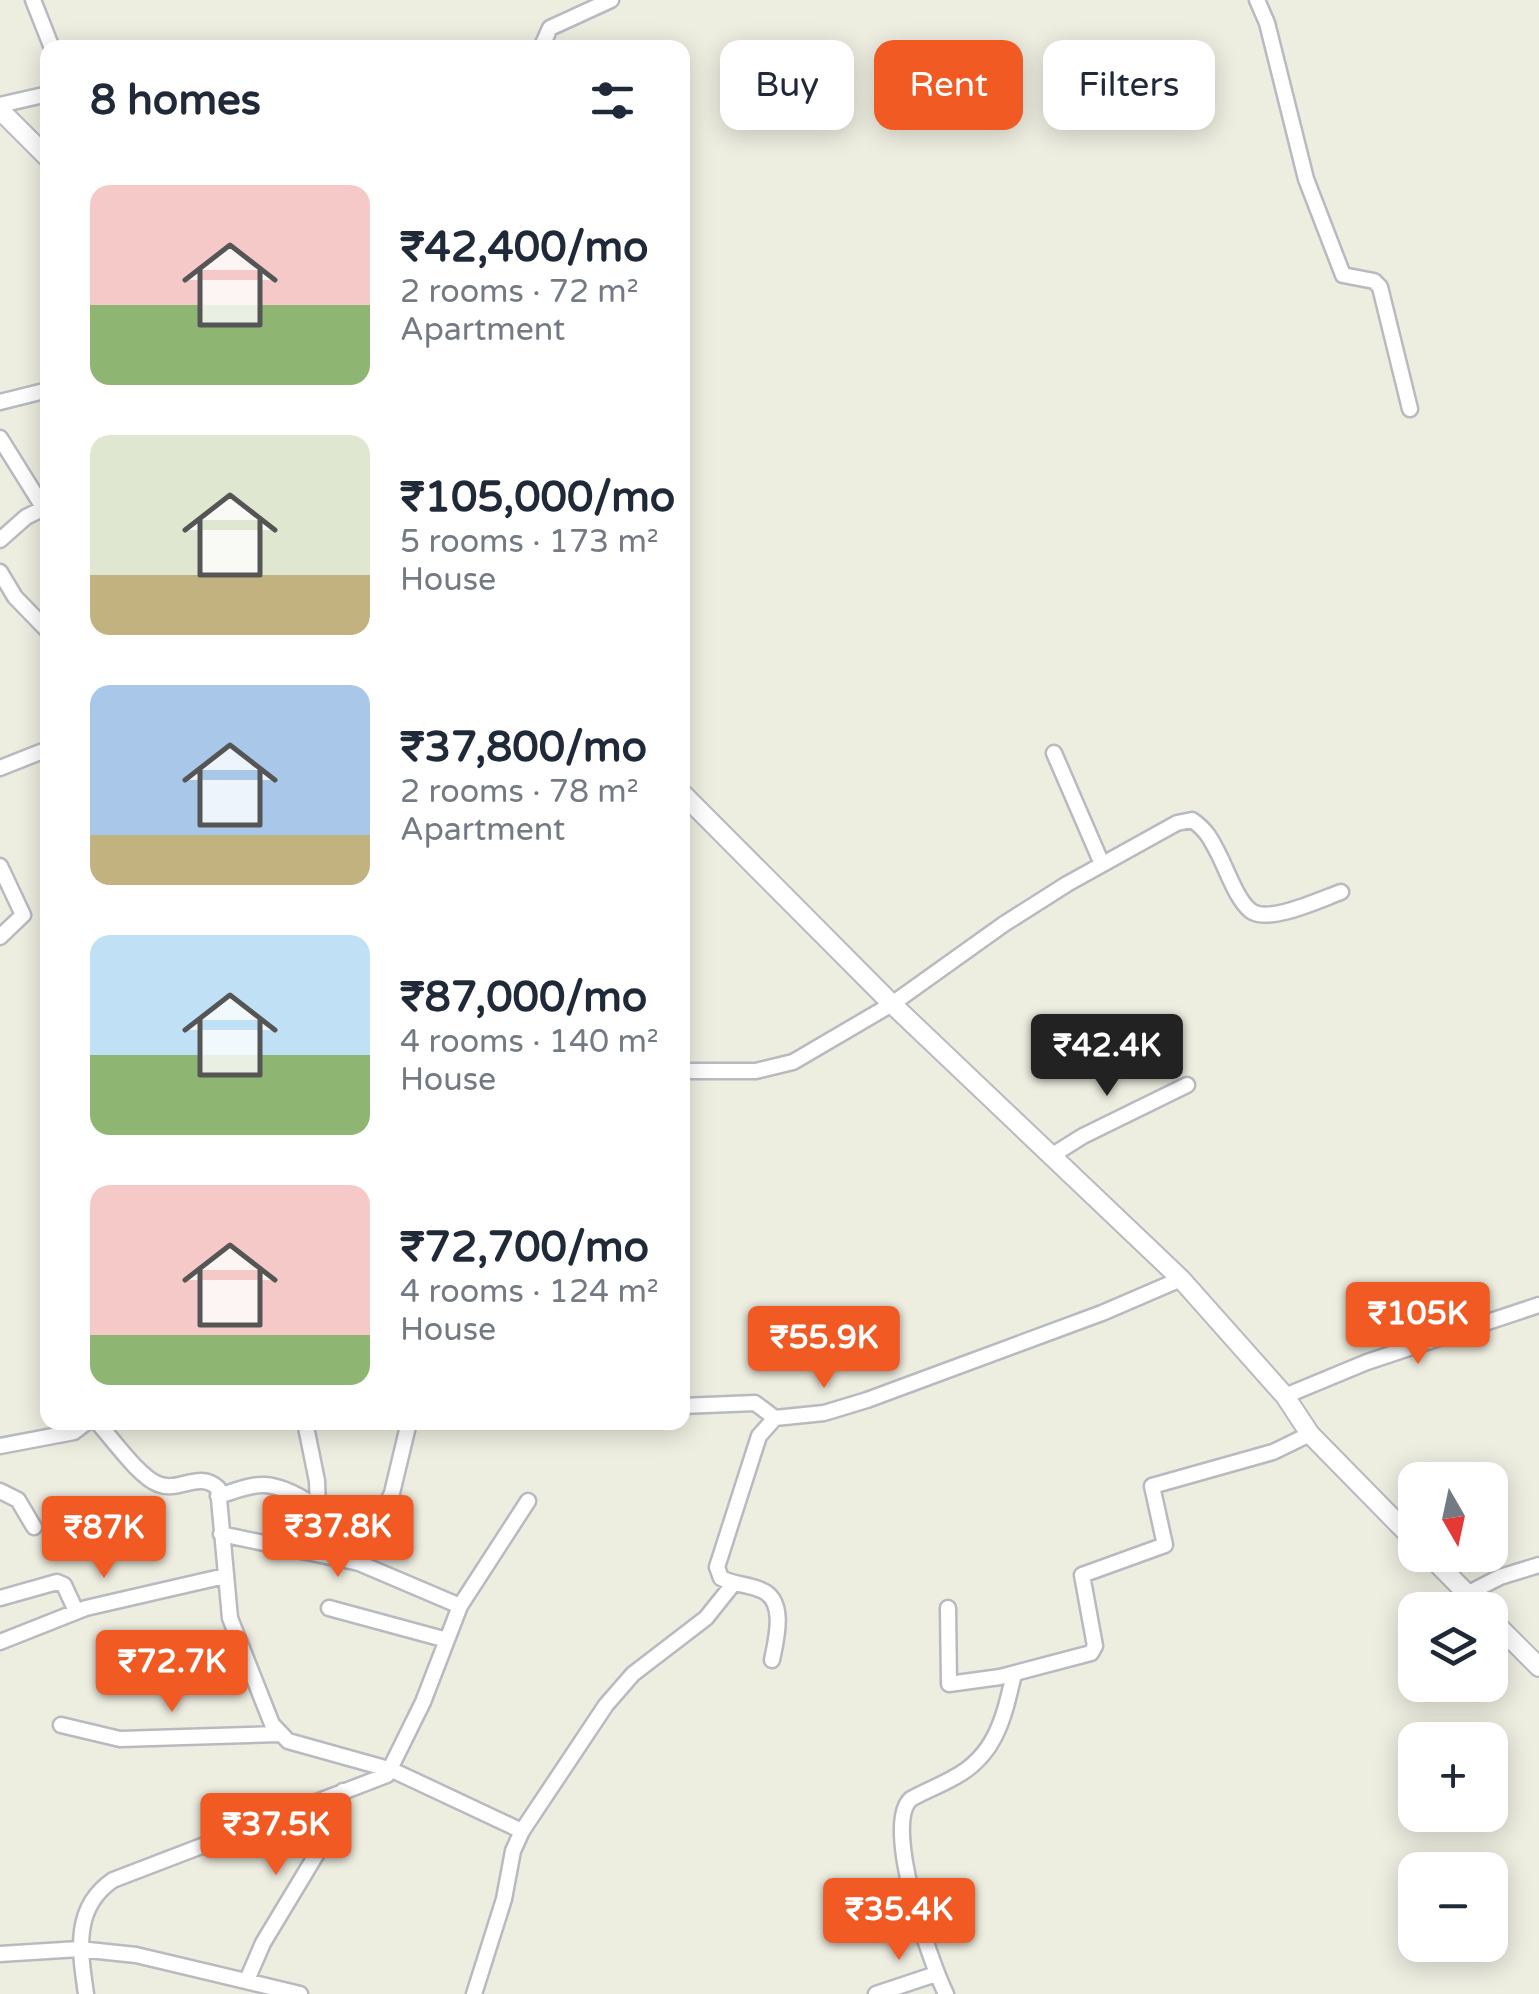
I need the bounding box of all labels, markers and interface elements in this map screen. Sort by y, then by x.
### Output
chip: Buy [720,40,854,130]
chip: Rent [874,40,1023,130]
chip: Filters [1043,40,1215,130]
icon: filters [585,73,640,128]
text: 8 homes [90,75,261,126]
text: ₹42,400/mo [400,222,649,273]
icon: home [170,225,290,345]
text: 2 rooms · 72 m² [400,273,639,311]
text: Apartment [400,311,565,349]
text: ₹105,000/mo [400,472,675,523]
icon: home [170,475,290,595]
text: 5 rooms · 173 m² [400,523,659,561]
text: House [400,561,496,599]
text: ₹37,800/mo [400,722,647,773]
icon: home [170,725,290,845]
text: 2 rooms · 78 m² [400,773,639,811]
text: Apartment [400,811,565,849]
text: ₹87,000/mo [400,972,647,1023]
icon: home [170,975,290,1095]
pin: ₹42.4K [1026,1014,1188,1099]
text: 4 rooms · 140 m² [400,1023,659,1061]
text: ₹42.4K [1053,1027,1161,1065]
text: House [400,1061,496,1099]
text: ₹72,700/mo [400,1222,649,1273]
icon: home [170,1225,290,1345]
text: 4 rooms · 124 m² [400,1273,659,1311]
pin: ₹105K [1348,1282,1488,1367]
text: ₹105K [1368,1295,1468,1333]
pin: ₹55.9K [743,1306,905,1391]
text: House [400,1311,496,1349]
text: ₹55.9K [770,1319,878,1357]
north arrow [1398,1462,1508,1572]
map controls [1398,1462,1508,1962]
pin: ₹37.8K [257,1495,419,1580]
pin: ₹87K [45,1496,163,1581]
text: ₹37.8K [284,1508,392,1546]
text: ₹87K [64,1509,144,1547]
button: layers [1398,1592,1508,1702]
pin: ₹72.7K [91,1630,253,1715]
text: ₹72.7K [118,1643,226,1681]
button: + [1398,1722,1508,1832]
pin: ₹37.5K [195,1793,357,1878]
text: ₹37.5K [222,1806,330,1844]
button: − [1398,1852,1508,1962]
pin: ₹35.4K [818,1878,980,1963]
text: ₹35.4K [845,1891,953,1929]

